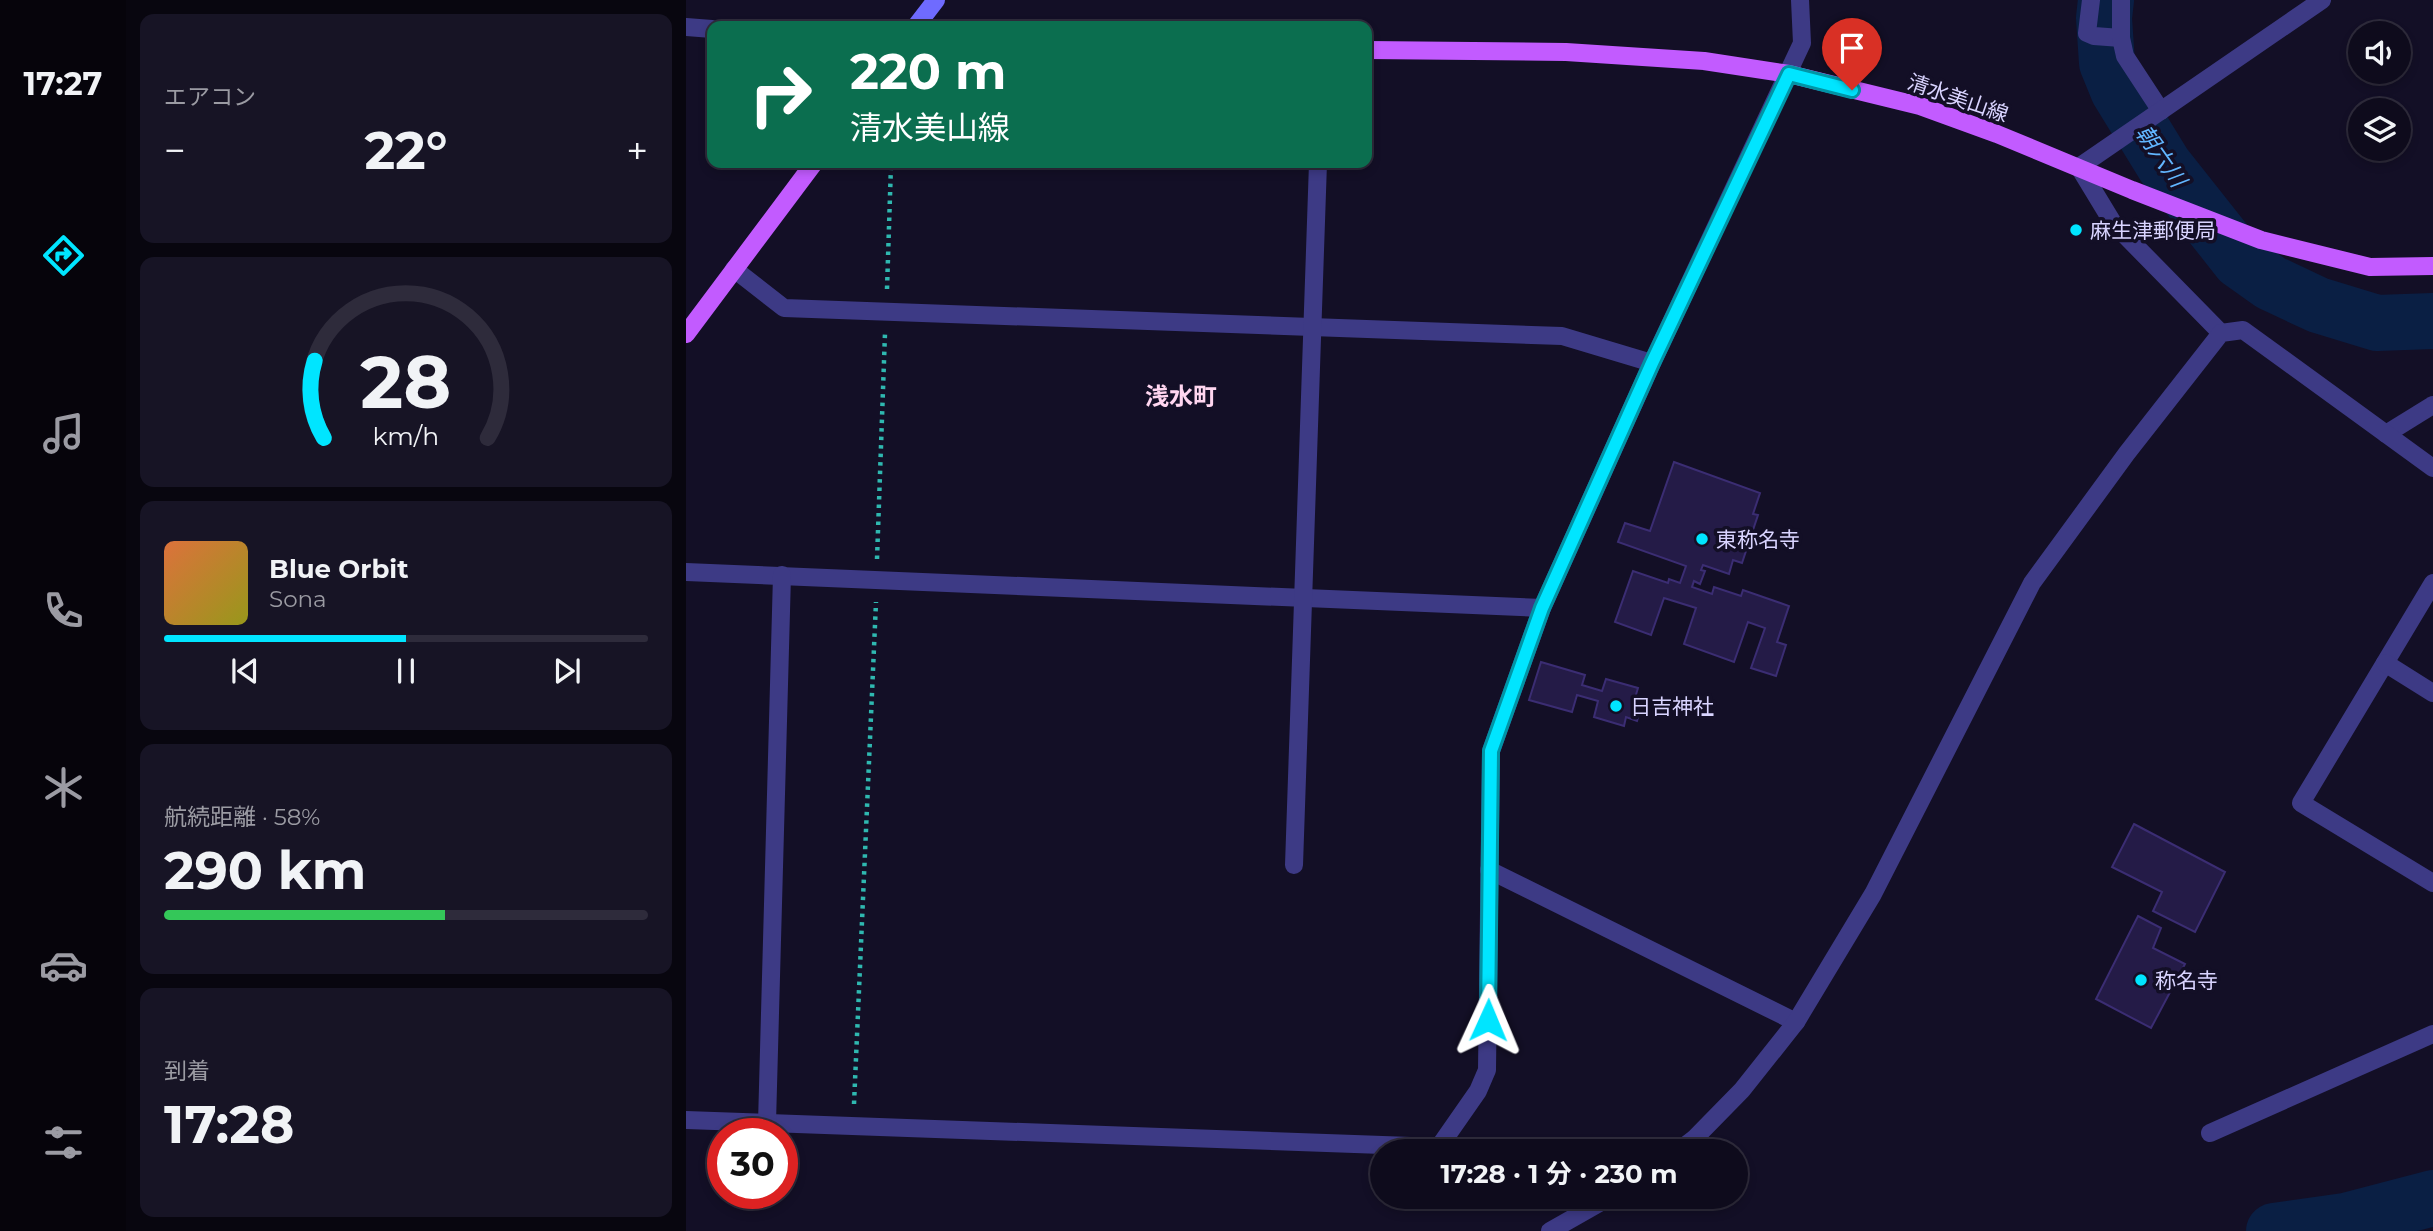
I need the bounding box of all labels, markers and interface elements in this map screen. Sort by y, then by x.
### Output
pin [1822,18,1882,90]
map controls [2348,21,2411,161]
button: sound [2348,21,2411,84]
icon: arrive [1833,29,1871,67]
text: 220 m [850,42,1006,101]
icon: right [735,49,826,140]
text: 17:27 [24,64,102,103]
street label: 清水美山線 [1904,69,2012,127]
text: エアコン [164,83,256,111]
button: layers [2348,98,2411,161]
text: 清水美山線 [850,108,1010,147]
text: 22° [364,119,448,182]
water label: 朝六川 [2130,120,2194,195]
text: − [164,127,186,174]
text: + [626,127,648,174]
place label: 麻生津郵便局 [2090,218,2216,243]
marker: 麻生津郵便局 [2068,222,2084,238]
icon: directions [39,231,88,280]
text: 28 [361,339,452,427]
district label: 浅水町 [1145,382,1217,411]
icon: music [39,409,88,458]
text: km/h [373,421,439,451]
place label: 東称名寺 [1716,527,1800,552]
marker: 東称名寺 [1694,531,1710,547]
text: Blue Orbit [269,553,408,585]
text: Sona [269,585,327,613]
icon: phone [39,586,88,635]
icon: previous [226,652,264,690]
icon: pause [387,652,425,690]
icon: next [548,652,586,690]
place label: 日吉神社 [1630,694,1714,719]
marker: 日吉神社 [1608,698,1624,714]
icon: climate [39,763,88,812]
text: 航続距離 · 58% [164,803,320,831]
text: 290 km [164,839,366,902]
icon: car [39,941,88,990]
place label: 称名寺 [2155,968,2218,993]
marker: 称名寺 [2133,972,2149,988]
position arrow [1451,983,1525,1057]
text: 到着 [164,1057,210,1085]
text: 17:28 [164,1093,294,1156]
icon: filters [39,1118,88,1167]
speed limit sign: 30 [707,1118,798,1209]
text: 17:28 · 1 分 · 230 m [1441,1158,1677,1190]

